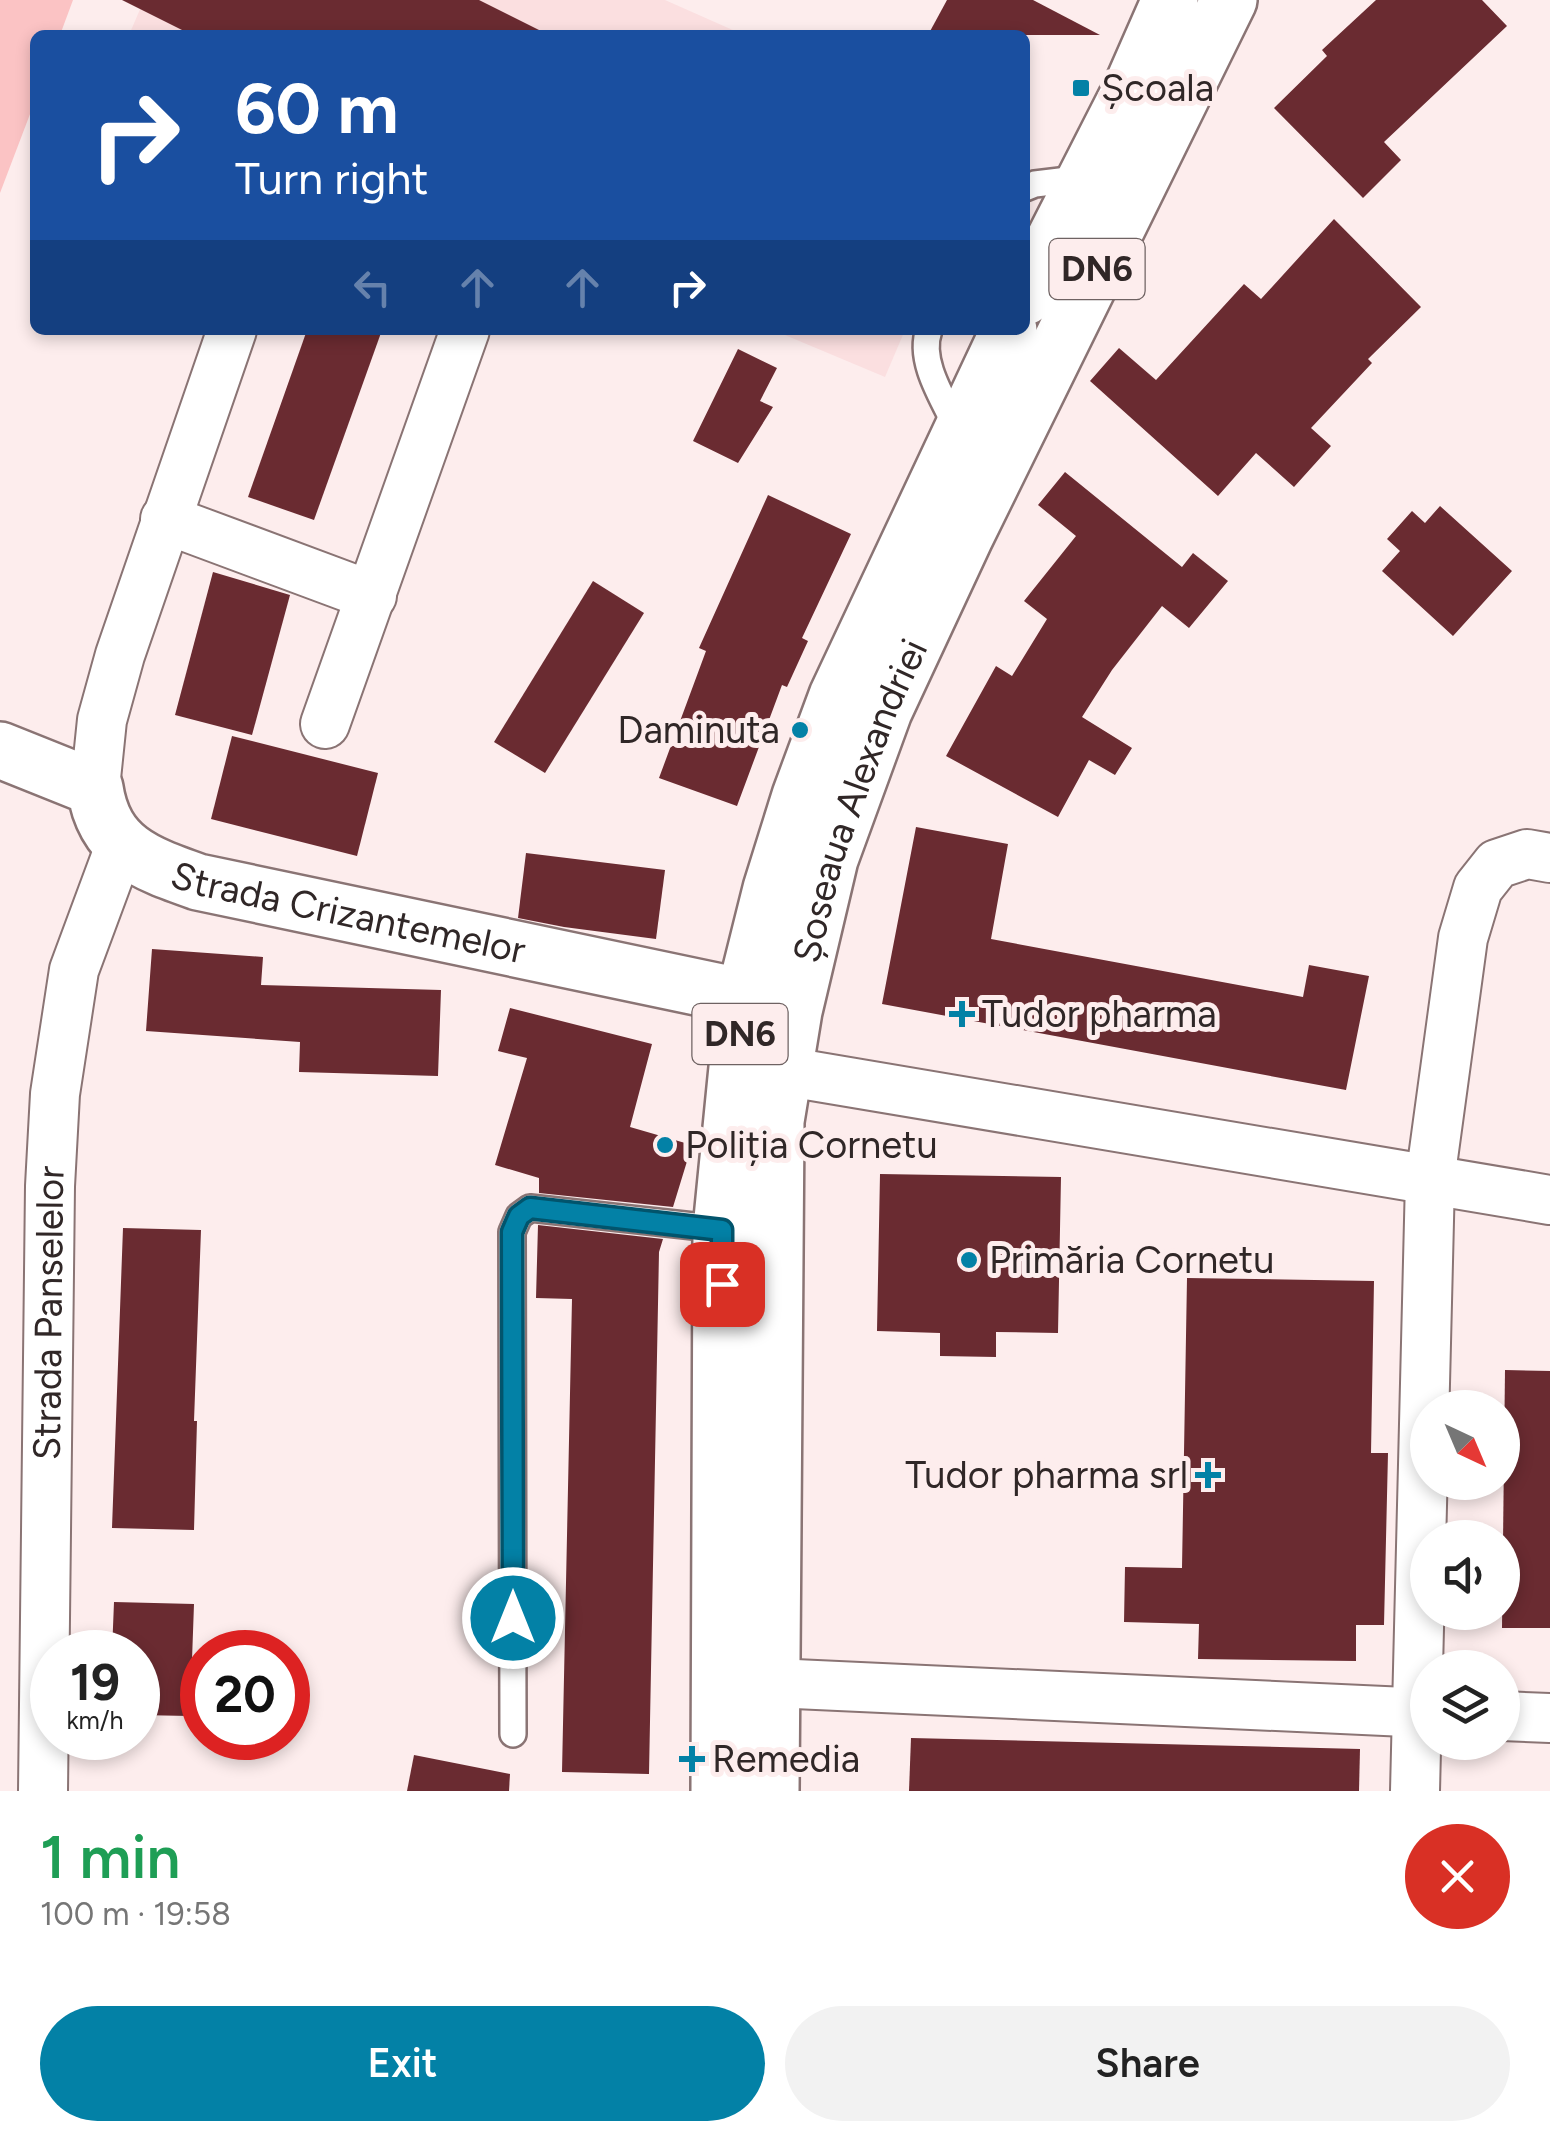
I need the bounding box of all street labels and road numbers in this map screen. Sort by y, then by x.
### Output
road number: DN6 [1050,239,1144,299]
street label: Șoseaua Alexandriei [783,632,937,967]
street label: Strada Crizantemelor [165,851,530,973]
road number: DN6 [692,1004,788,1064]
street label: Strada Panselelor [24,1165,74,1460]

